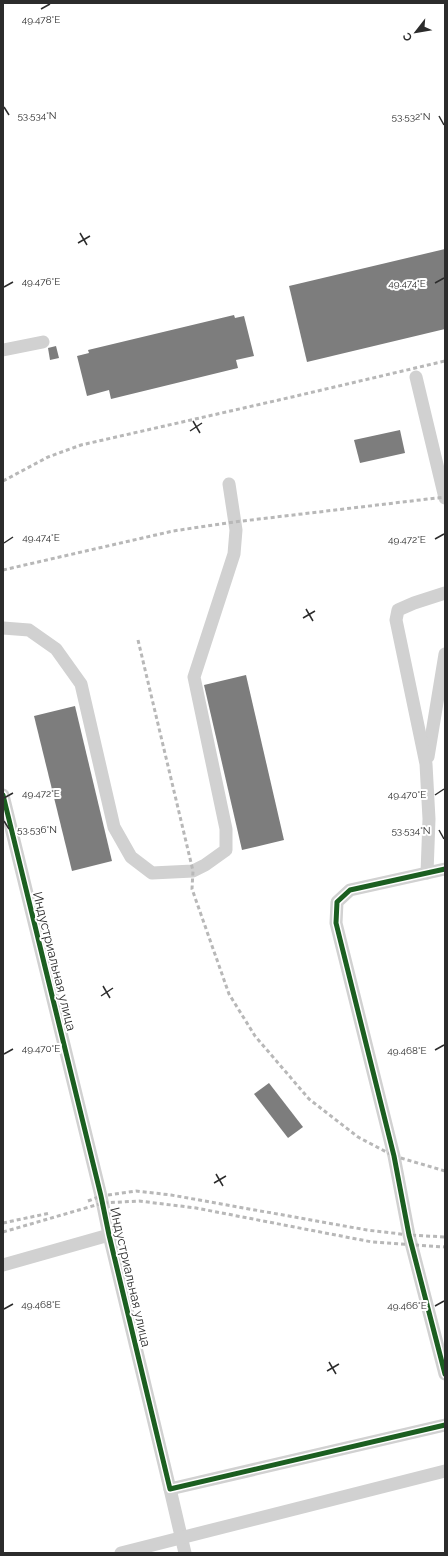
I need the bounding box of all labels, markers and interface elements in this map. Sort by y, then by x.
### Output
north arrow [396,12,436,52]
text: 49.478°E [22,14,60,25]
text: С [400,30,415,43]
text: 53.534°N [17,110,57,121]
text: 53.532°N [392,111,430,122]
text: 49.476°E [22,276,60,287]
text: 49.474°E [388,278,426,289]
text: 49.474°E [22,532,60,543]
text: 49.472°E [388,534,426,545]
text: 49.472°E [22,788,60,799]
text: 49.470°E [388,789,426,800]
text: 53.536°N [17,824,57,835]
text: 53.534°N [391,825,431,836]
street label: Индустриальная улица [30,890,79,1032]
text: 49.470°E [22,1043,60,1054]
text: 49.468°E [387,1045,427,1056]
street label: Индустриальная улица [107,1206,154,1348]
text: 49.468°E [21,1299,61,1310]
text: 49.466°E [387,1300,427,1311]

